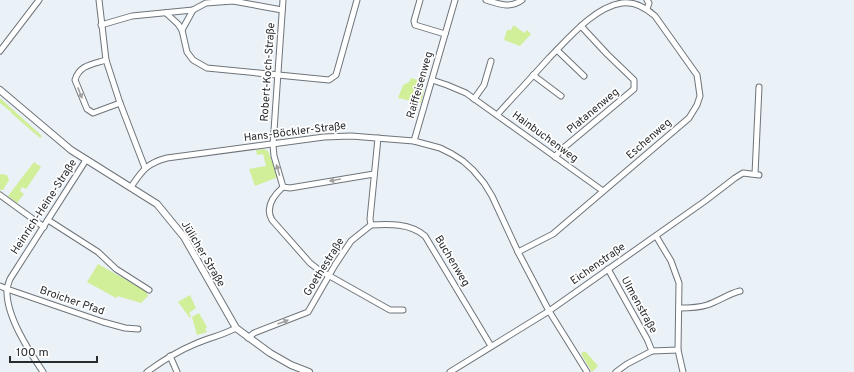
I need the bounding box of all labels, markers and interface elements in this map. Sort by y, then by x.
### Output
street label: Robert-Koch-Straße [258,22,278,122]
street label: Raiffeisenweg [404,50,436,120]
street label: Platanenweg [564,85,622,137]
one-way arrow [78,87,84,99]
street label: Hainbuchenweg [509,108,581,166]
street label: Eschenweg [623,116,675,162]
street label: Hans-Böckler-Straße [243,119,347,145]
street label: Heinrich-Heine-Straße [8,157,80,257]
one-way arrow [275,163,281,175]
one-way arrow [329,177,341,183]
street label: Jülicher Straße [178,218,228,290]
street label: Buchenweg [431,233,473,289]
street label: Goethestraße [300,235,348,299]
street label: Eichenstraße [568,240,628,288]
street label: Ulmenstraße [618,274,660,336]
street label: Broicher Pfad [38,283,106,319]
one-way arrow [278,319,290,325]
scale bar [10,338,97,364]
text: 100 m [16,345,49,361]

